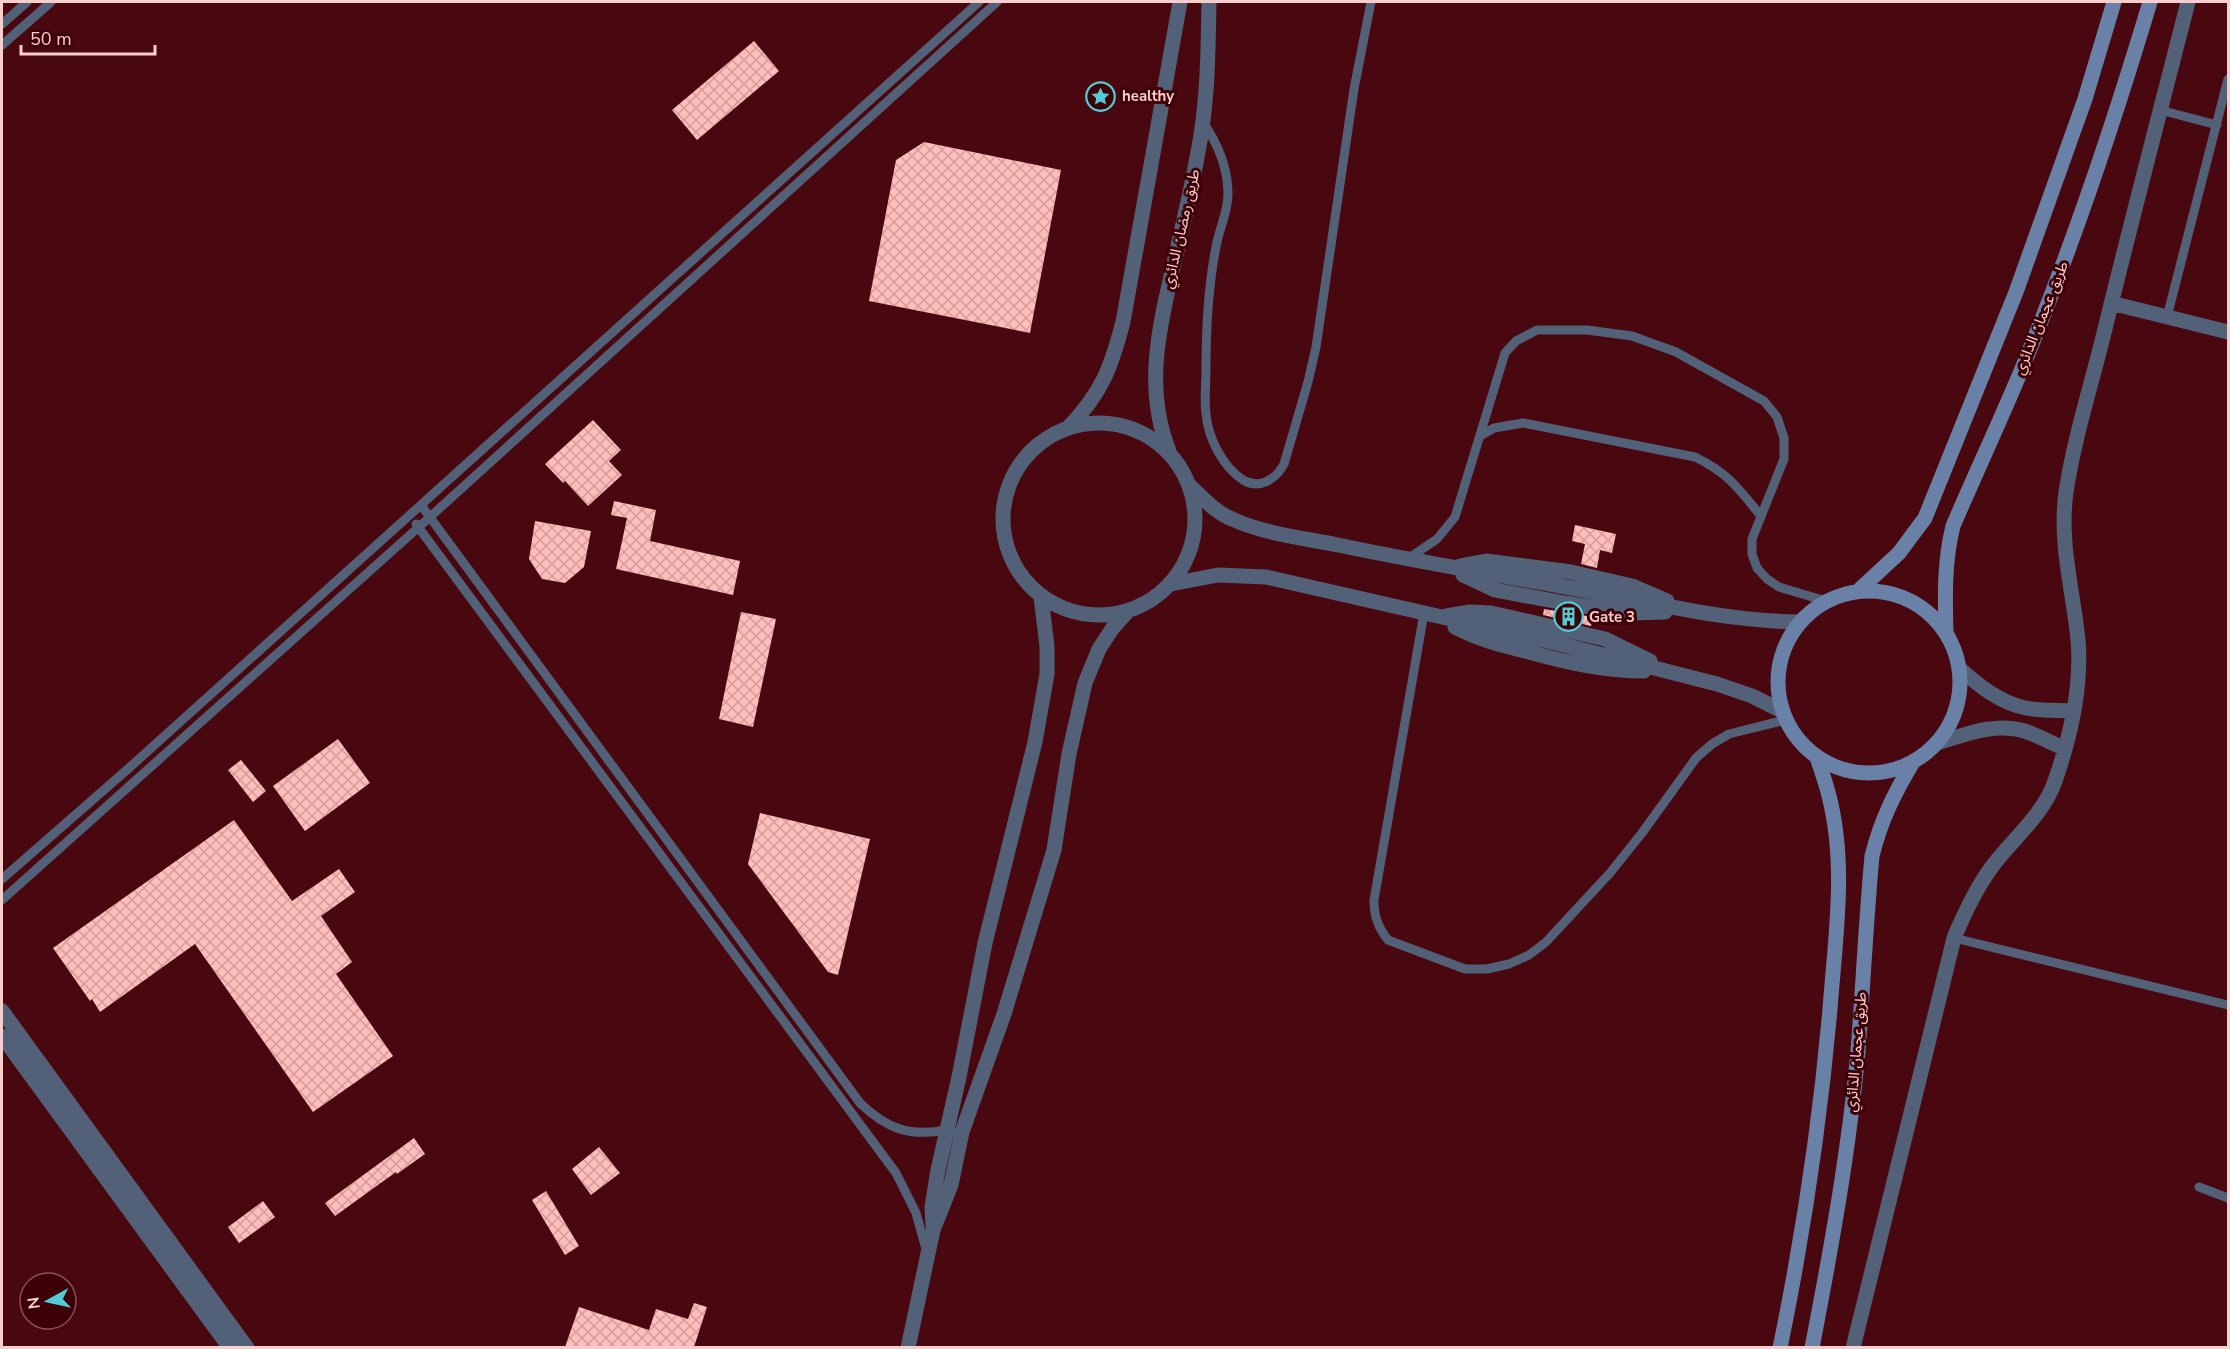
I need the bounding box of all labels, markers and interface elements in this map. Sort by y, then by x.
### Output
scale bar [21,18,154,56]
text: 50 m [30,27,72,51]
place icon: healthy [1085,80,1117,112]
place label: healthy [1122,86,1174,106]
street label: طريق رمضان الدائري [1158,167,1206,291]
street label: طريق عجمان الدائري [2009,258,2074,378]
building icon: Gate 3 [1552,601,1584,633]
place label: Gate 3 [1589,607,1635,627]
street label: طريق عجمان الدائري [1841,991,1873,1113]
north arrow [18,1271,78,1331]
text: N [22,1295,46,1310]

